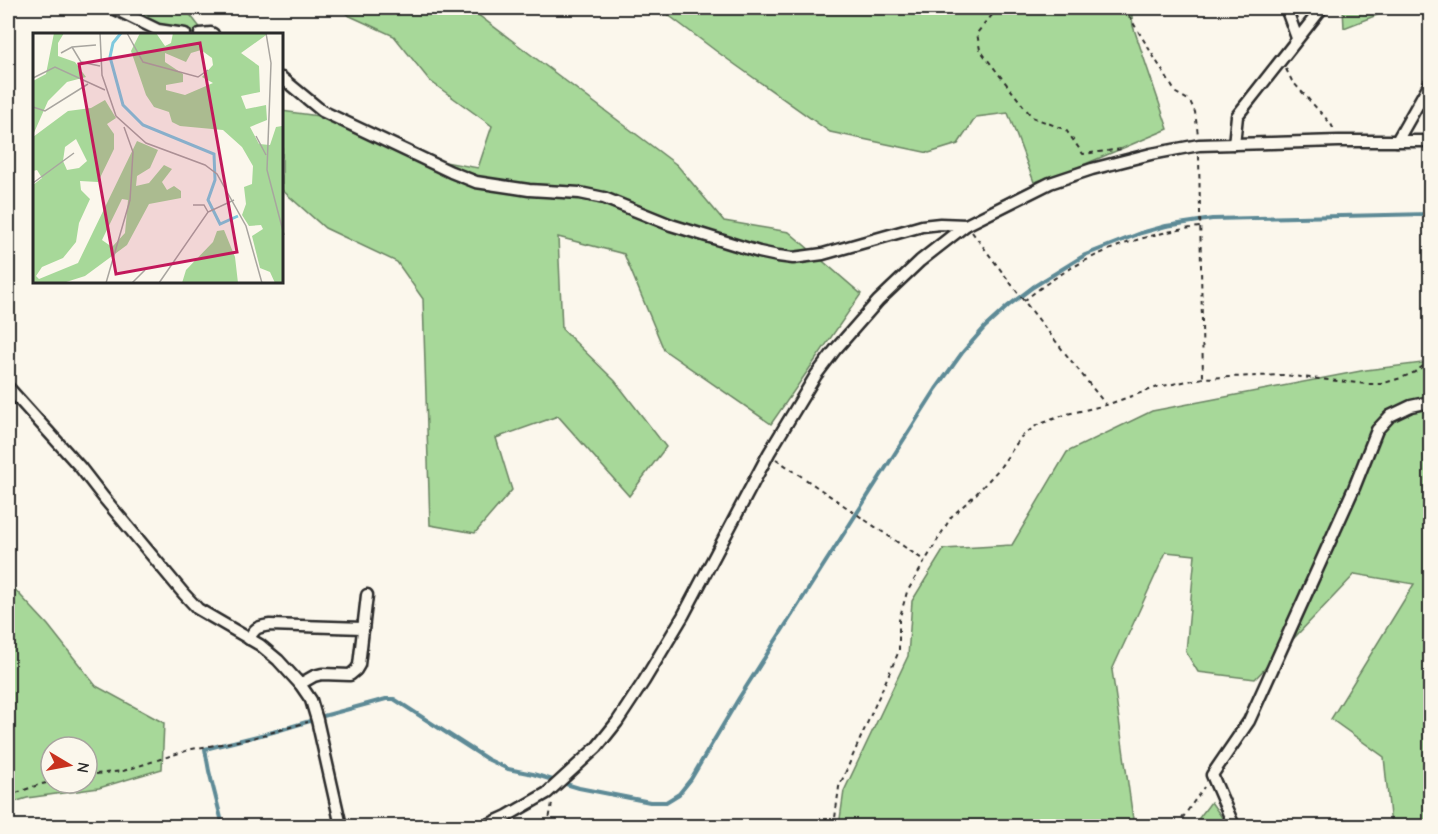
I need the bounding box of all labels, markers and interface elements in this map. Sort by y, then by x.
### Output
inset map [33,33,284,284]
north arrow [39,735,99,795]
text: N [73,761,93,774]

